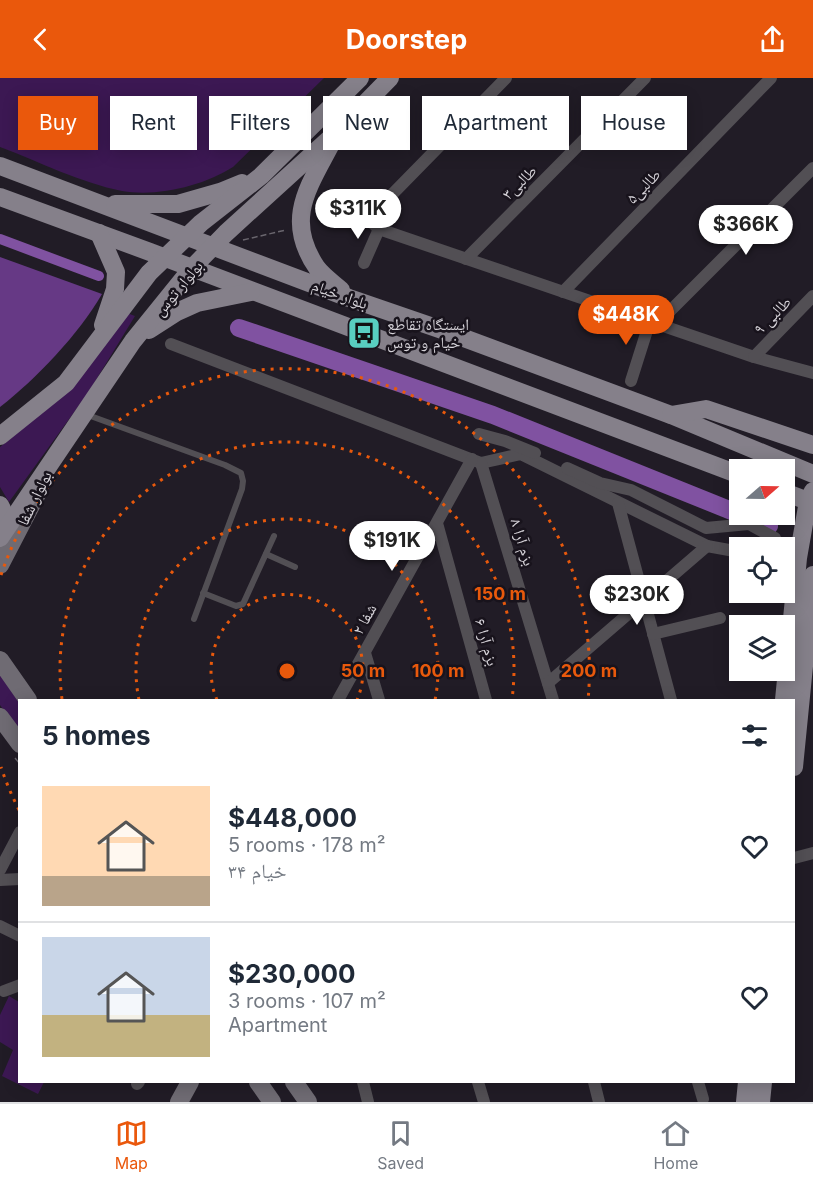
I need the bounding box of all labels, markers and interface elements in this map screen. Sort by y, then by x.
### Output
icon: back [24,23,57,56]
text: Doorstep [346,23,467,56]
icon: share [756,23,789,56]
chip: Buy [18,96,98,150]
chip: Rent [110,96,197,150]
chip: Filters [209,96,311,150]
chip: New [323,96,410,150]
chip: Apartment [422,96,569,150]
chip: House [581,96,687,150]
street label: طالبی۳ [497,160,541,204]
street label: طالبی۵ [622,164,665,208]
pin: $311K [316,189,400,240]
text: $311K [329,196,387,220]
pin: $366K [704,205,788,256]
text: $366K [713,212,779,236]
street label: بولوار توس [149,256,208,321]
street label: بلوار خیام [309,275,371,314]
street label: طالبی ۹ [749,292,796,339]
pin: $448K [584,295,668,346]
text: $448K [592,302,660,326]
place label: ایستگاه تقاطع خیام و توس [387,314,469,353]
bus stop icon: ایستگاه تقاطع خیام و توس [346,315,382,351]
north arrow [729,459,795,525]
map controls [729,459,795,681]
street label: بولوار شفا [12,468,56,528]
street label: بزم آرا ۸ [505,516,540,568]
pin: $191K [350,521,434,572]
text: $191K [363,528,421,552]
button: locate [729,537,795,603]
pin: $230K [595,575,679,626]
text: $230K [604,582,670,606]
text: 150 m [474,583,526,604]
street label: شفا ۲ [347,600,381,638]
button: layers [729,615,795,681]
street label: بزم آرا ۶ [470,616,503,668]
text: 50 m [341,660,385,681]
text: 100 m [412,660,464,681]
text: 200 m [561,660,617,681]
centre of rings [277,661,297,681]
icon: filters [738,719,771,752]
text: 5 homes [42,720,151,751]
text: $448,000 [228,802,357,833]
icon: home [90,810,162,882]
icon: heart [738,830,771,863]
text: 5 rooms · 178 m² [228,833,386,857]
text: خیام ۳۴ [228,859,286,883]
text: $230,000 [228,958,355,989]
icon: home [90,961,162,1033]
icon: heart [738,981,771,1014]
text: 3 rooms · 107 m² [228,989,386,1013]
text: Apartment [228,1013,327,1037]
tab: Map [115,1117,148,1173]
tab: Saved [377,1117,424,1173]
tab: Home [653,1117,698,1173]

